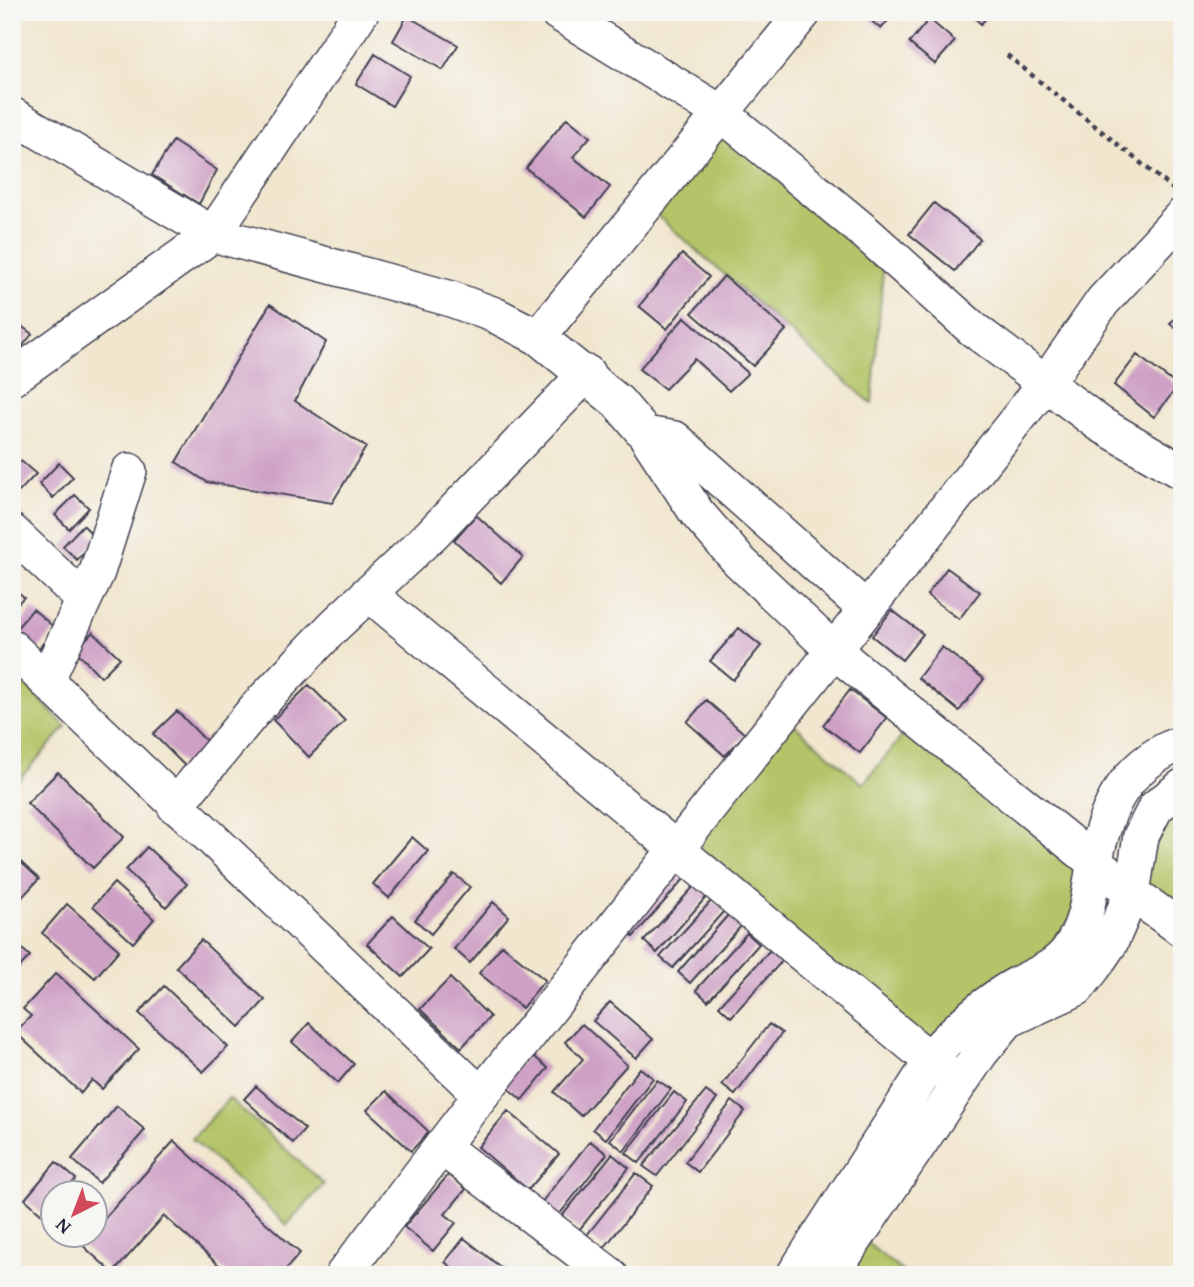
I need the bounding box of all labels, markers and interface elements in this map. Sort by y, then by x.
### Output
north arrow [38,1178,108,1248]
text: N [48,1212,77,1241]

